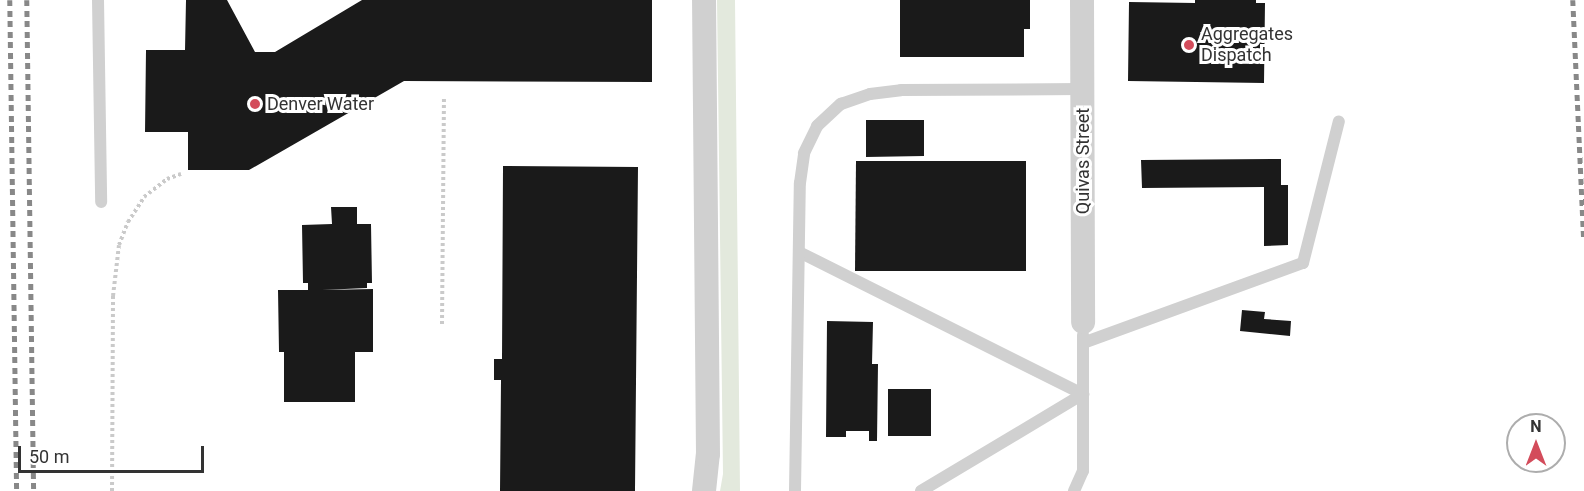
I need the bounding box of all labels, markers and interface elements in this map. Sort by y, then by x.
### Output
place label: Aggregates Dispatch [1201,24,1293,66]
marker: Aggregates Dispatch [1182,38,1196,52]
place label: Denver Water [267,93,374,115]
marker: Denver Water [248,97,262,111]
street label: Quivas Street [1072,108,1094,214]
north arrow [1506,413,1566,473]
text: N [1530,417,1542,436]
scale bar [21,434,207,472]
text: 50 m [29,446,69,467]

